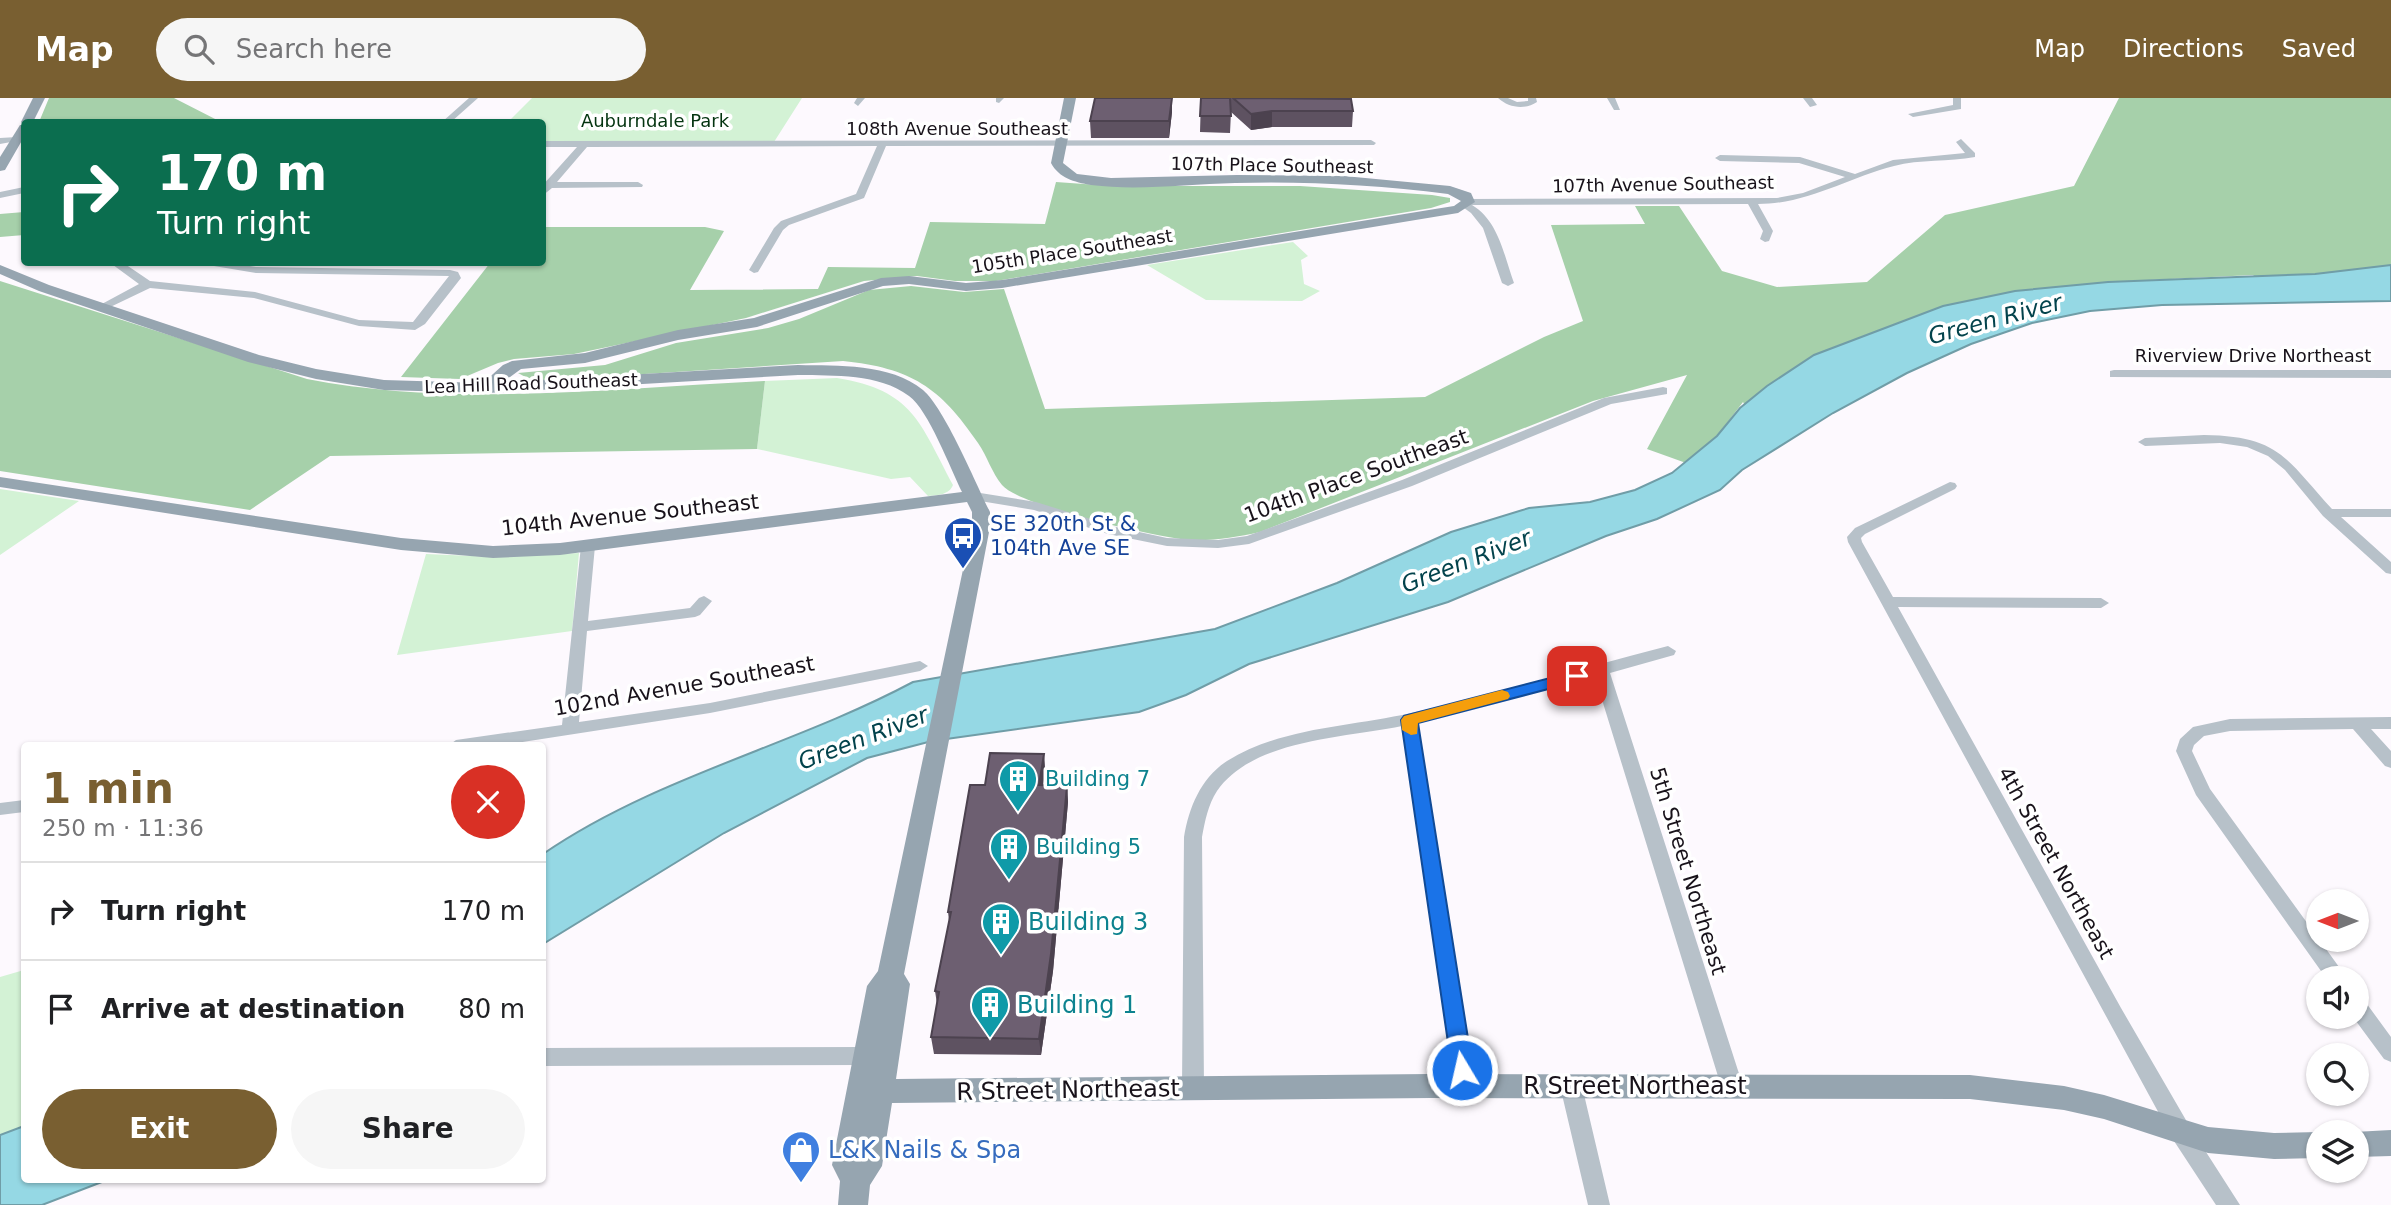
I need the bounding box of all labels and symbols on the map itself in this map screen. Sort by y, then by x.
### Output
park label: Auburndale Park [581,110,730,131]
street label: 108th Avenue Southeast [846,118,1068,139]
street label: 107th Place Southeast [1170,153,1374,177]
street label: 107th Avenue Southeast [1552,172,1774,196]
street label: 105th Place Southeast [970,225,1174,277]
water label: Green River [1925,288,2066,349]
street label: Riverview Drive Northeast [2135,345,2371,366]
street label: Lea Hill Road Southeast [424,369,638,397]
street label: 104th Place Southeast [1241,424,1471,528]
street label: 104th Avenue Southeast [500,490,760,540]
place label: SE 320th St & 104th Ave SE [990,512,1136,560]
bus stop icon: SE 320th St & 104th Ave SE [942,515,984,570]
water label: Green River [1397,524,1536,598]
pin [1547,646,1607,706]
street label: 102nd Avenue Southeast [552,651,816,721]
water label: Green River [794,701,933,775]
building icon: Building 7 [997,758,1039,813]
street label: 4th Street Northeast [1993,763,2119,963]
street label: 5th Street Northeast [1645,764,1731,978]
place label: Building 7 [1045,767,1150,791]
building icon: Building 5 [988,826,1030,881]
place label: Building 5 [1036,835,1141,859]
north arrow [2306,889,2370,952]
building icon: Building 3 [980,901,1022,956]
place label: Building 3 [1028,908,1148,936]
building icon: Building 1 [969,984,1011,1039]
place label: Building 1 [1017,991,1137,1019]
position arrow [1425,1033,1499,1107]
street label: R Street Northeast [1523,1072,1747,1100]
street label: R Street Northeast [956,1074,1180,1106]
shop icon: L&K Nails & Spa [780,1129,822,1184]
place label: L&K Nails & Spa [828,1136,1021,1164]

